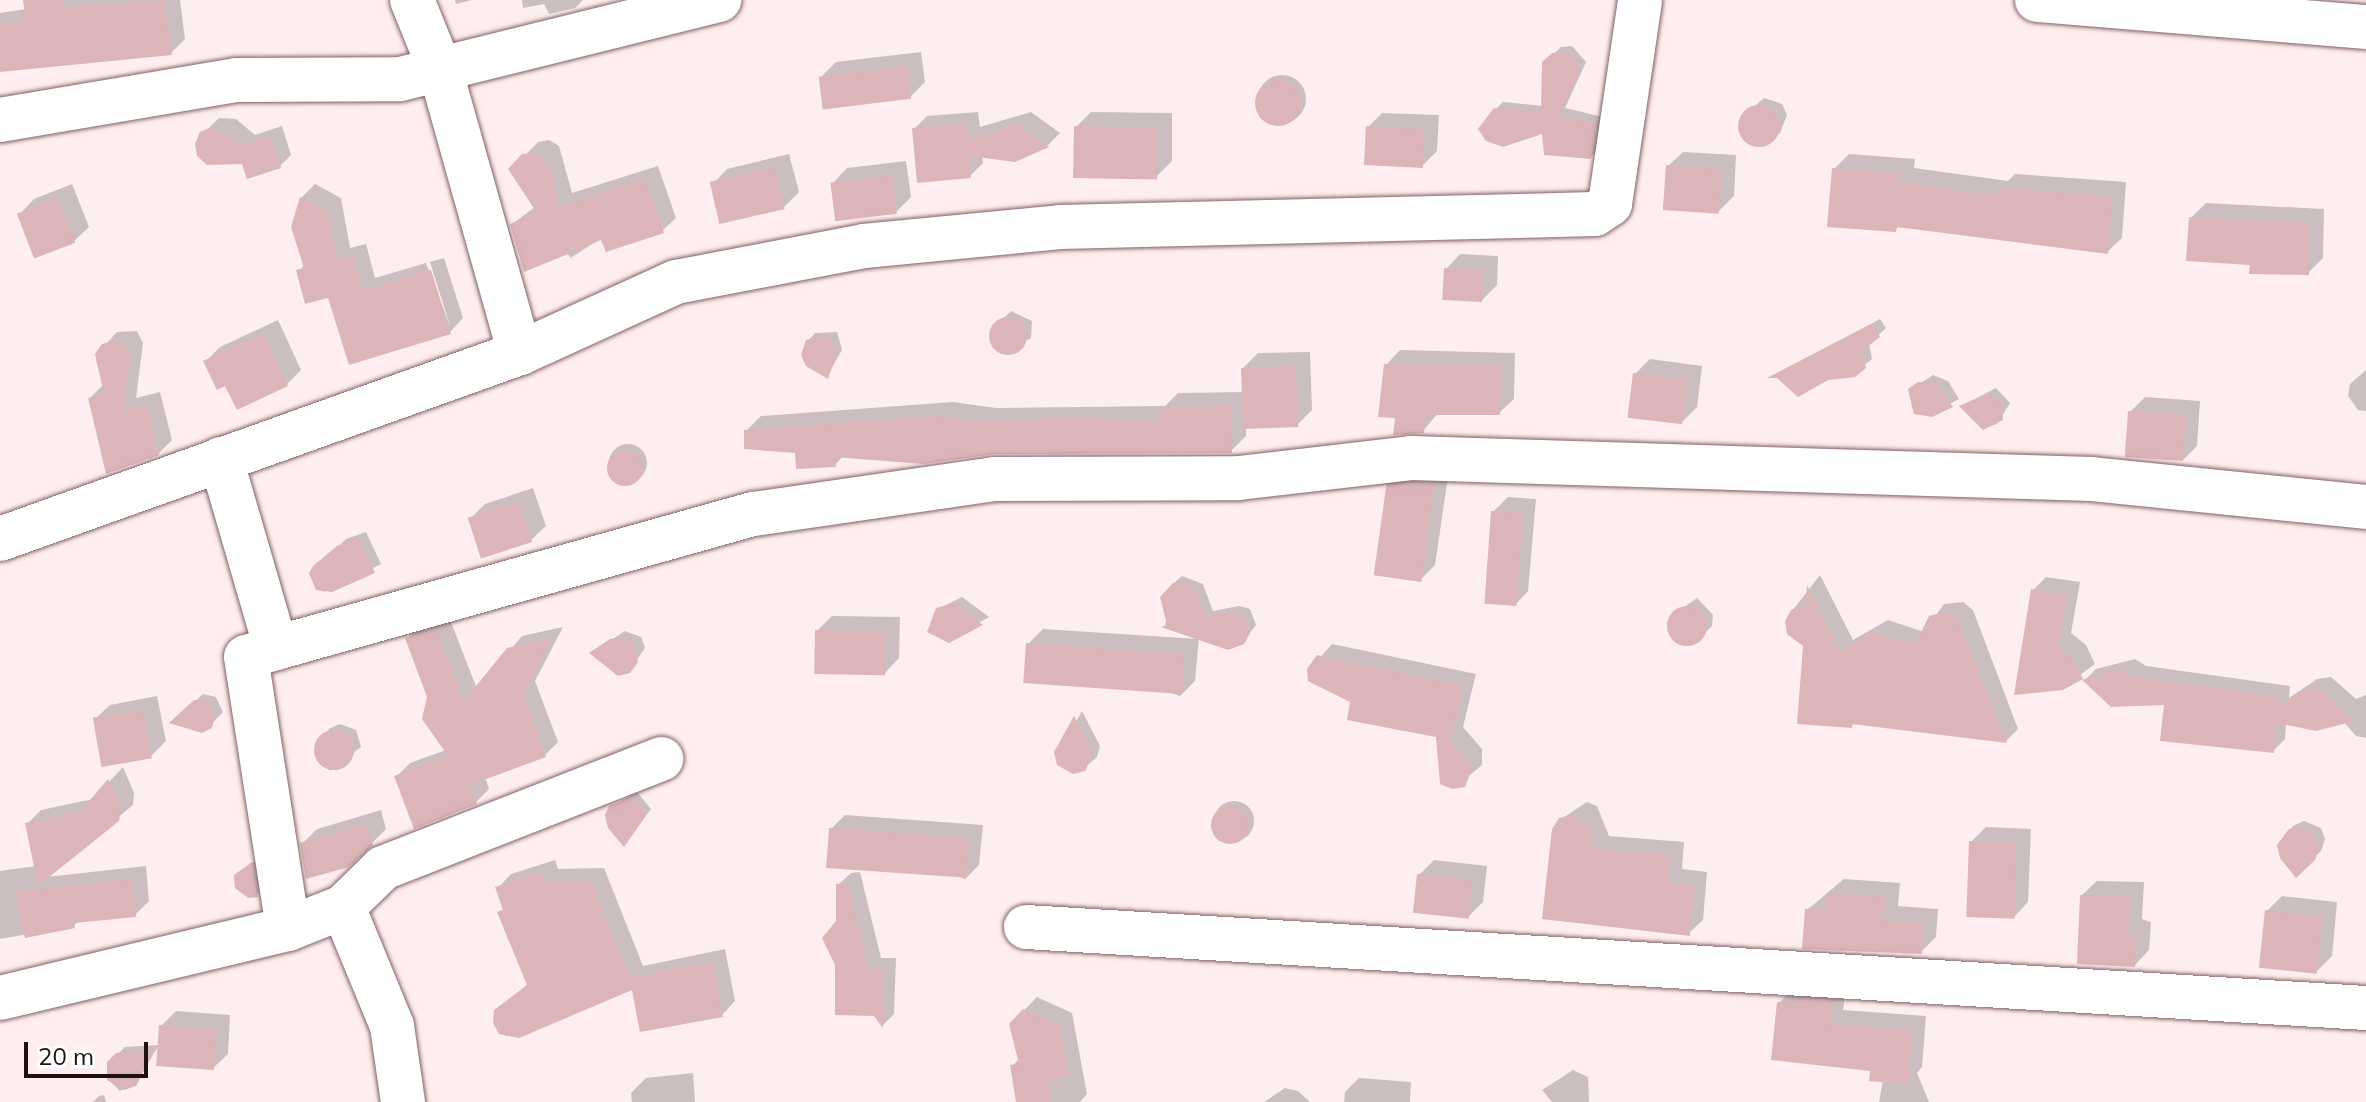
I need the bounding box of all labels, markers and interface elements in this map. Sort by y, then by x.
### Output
scale bar [28,1026,152,1076]
text: 20 m [38,1041,94,1071]

